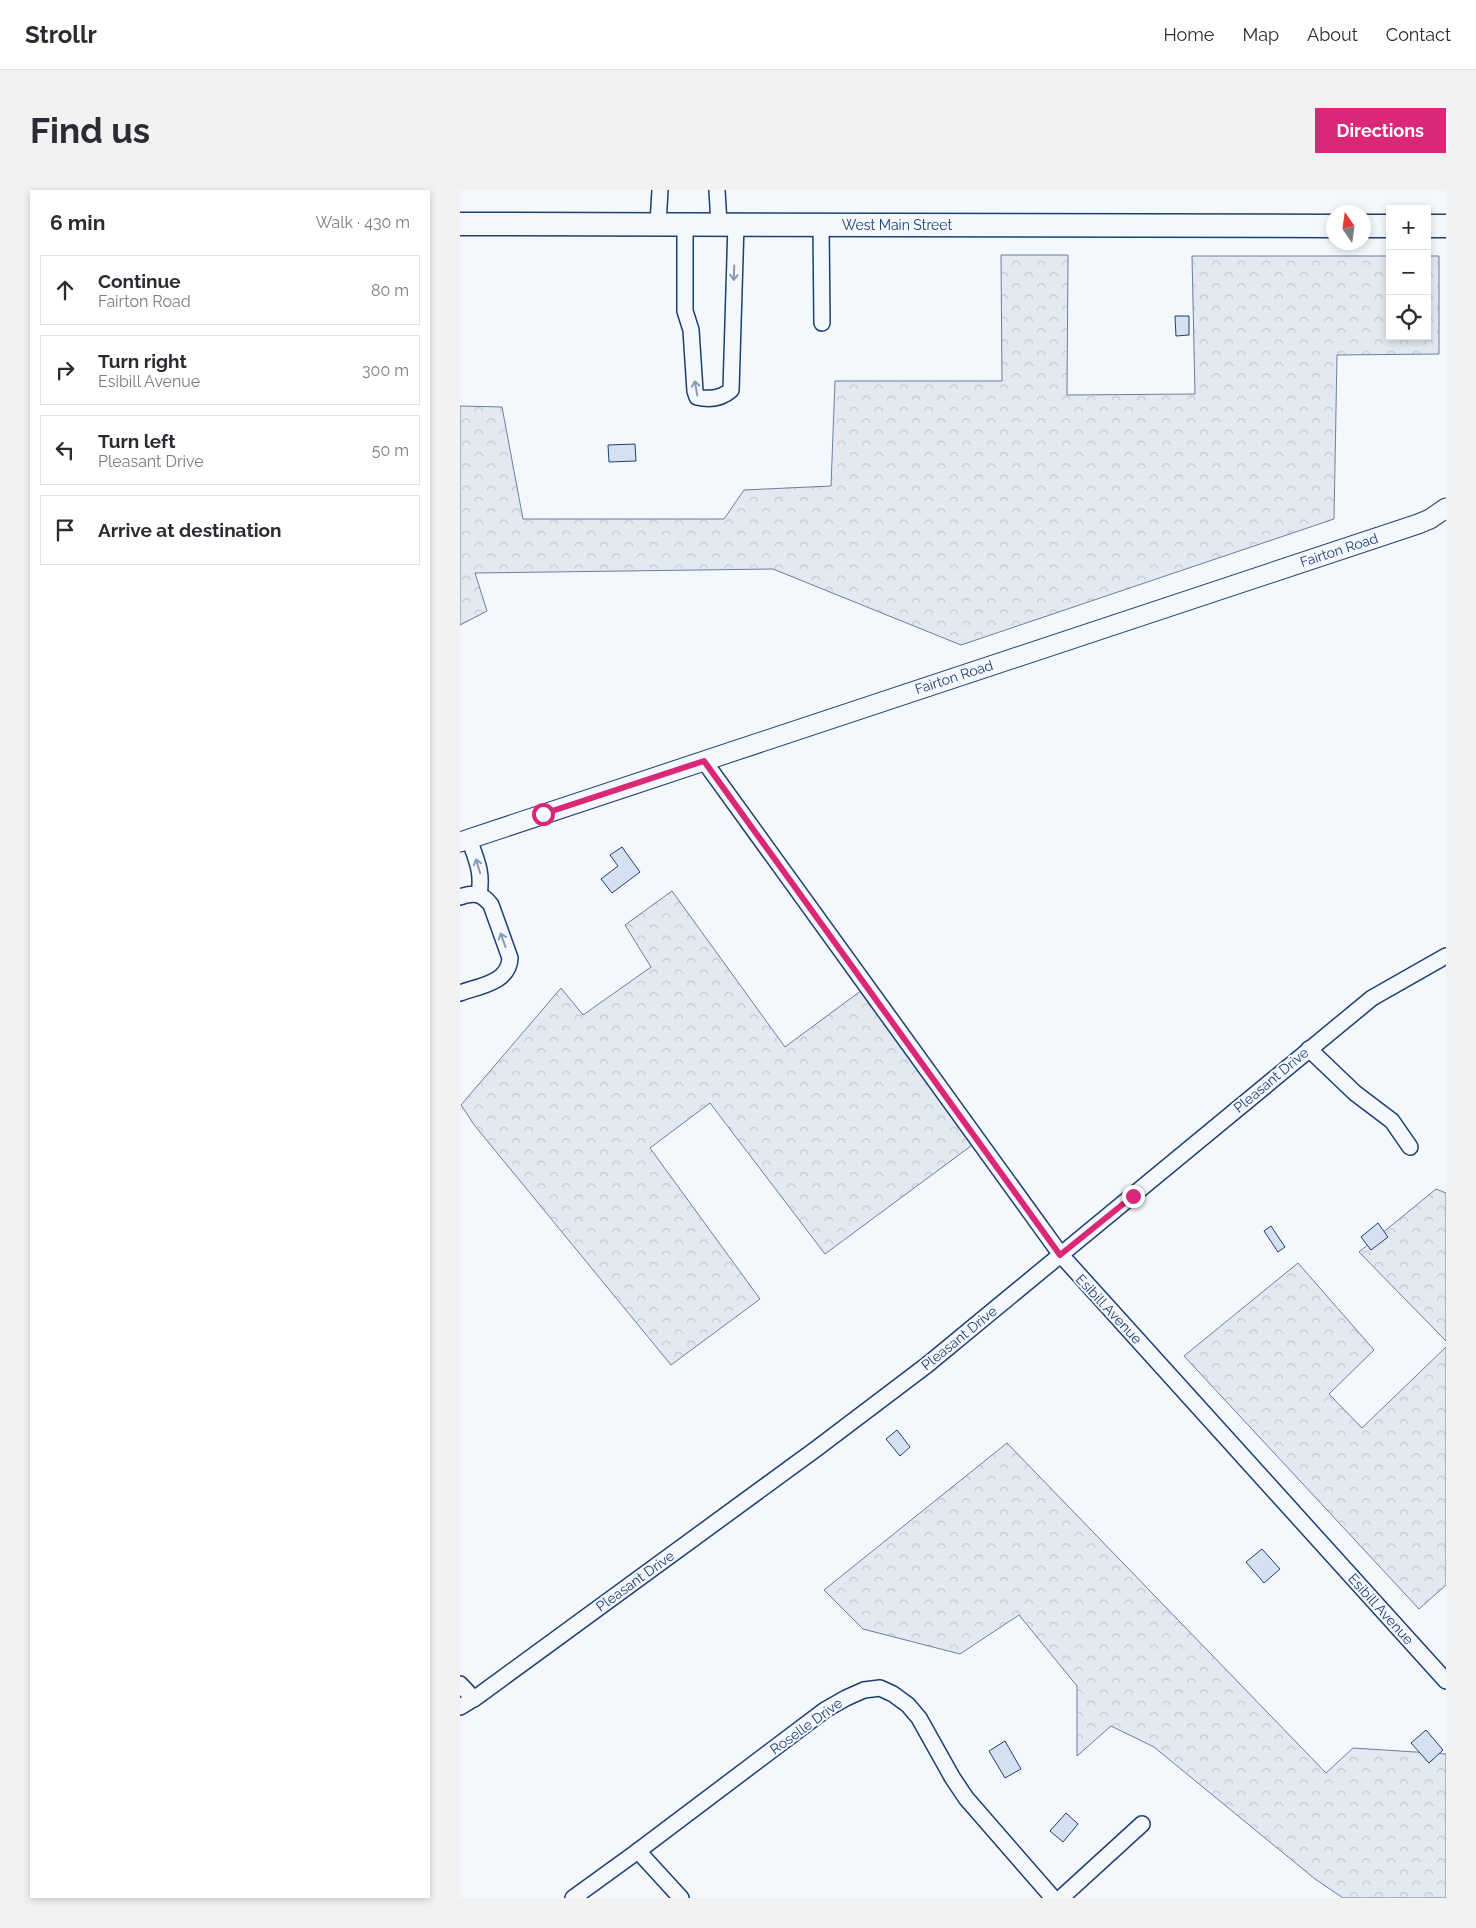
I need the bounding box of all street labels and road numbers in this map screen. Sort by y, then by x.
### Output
street label: West Main Street [842,217,952,233]
street label: Fairton Road [1298,530,1380,570]
street label: Fairton Road [913,657,995,697]
street label: Pleasant Drive [1230,1044,1312,1116]
street label: Esibill Avenue [1073,1271,1145,1347]
street label: Pleasant Drive [918,1303,1000,1373]
street label: Pleasant Drive [593,1547,677,1615]
street label: Esibill Avenue [1345,1570,1417,1648]
street label: Roselle Drive [767,1695,845,1757]

